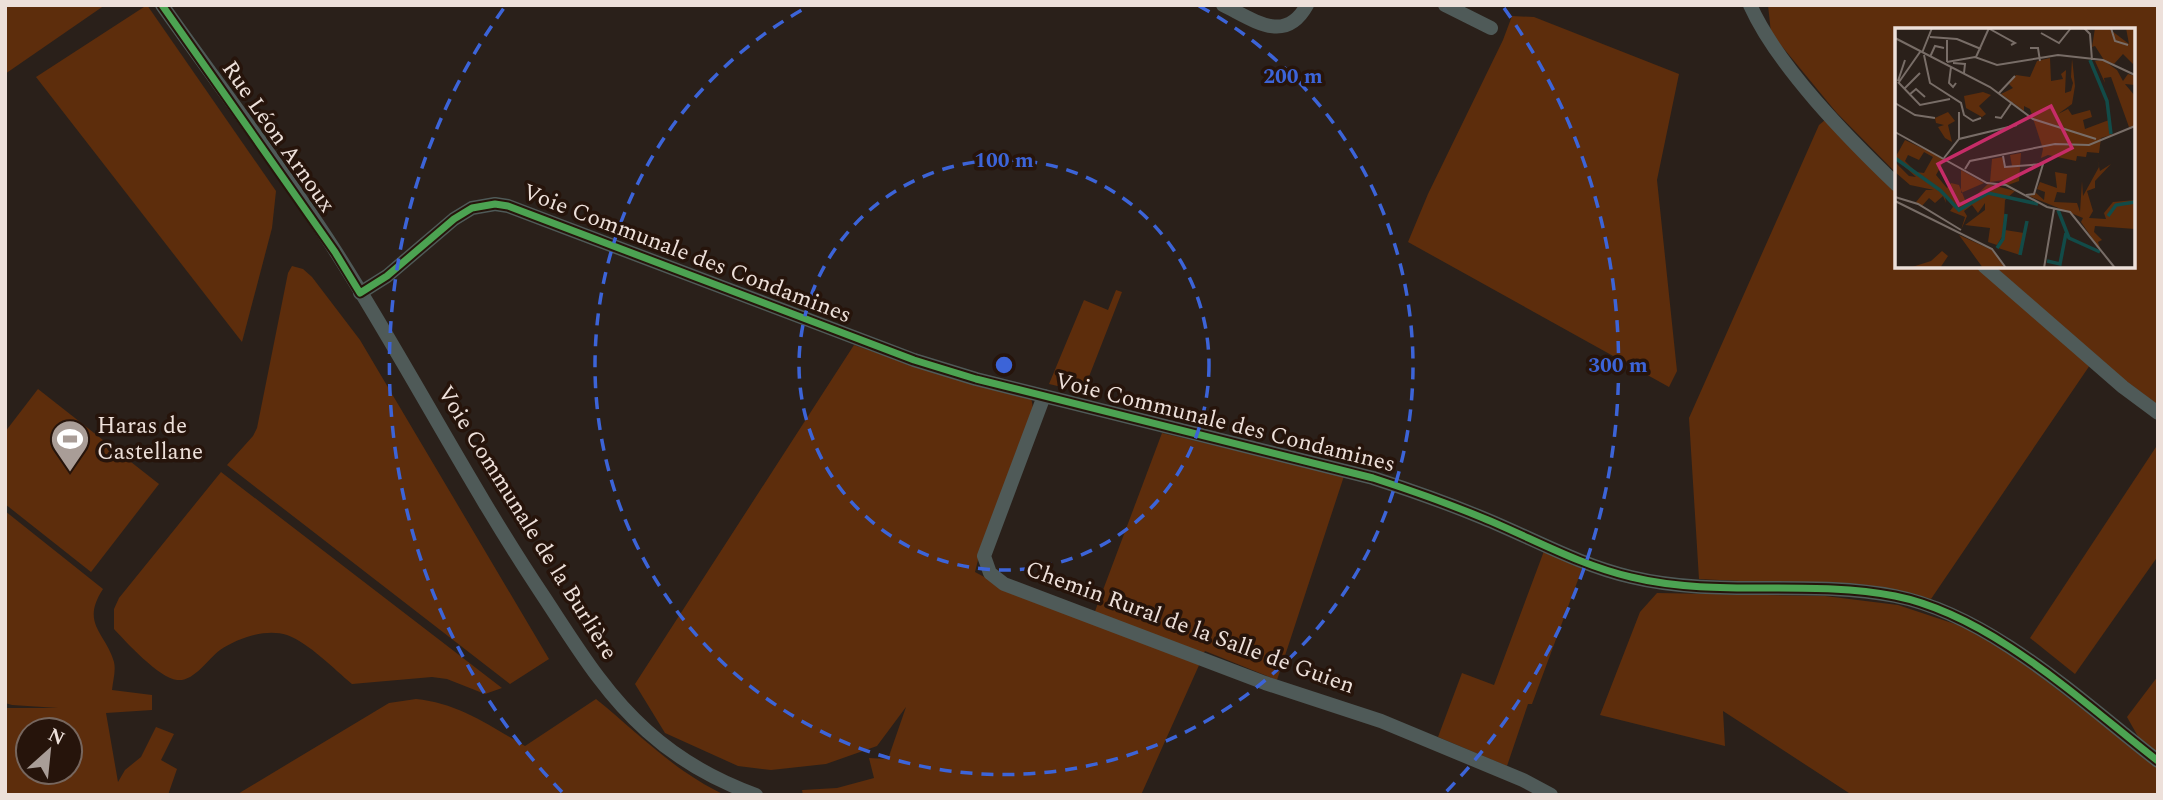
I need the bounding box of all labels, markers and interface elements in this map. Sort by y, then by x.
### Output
inset map [1895,28,2135,268]
street label: Rue Léon Arnoux [212,54,344,220]
text: 200 m [1263,61,1323,93]
text: 100 m [974,145,1034,177]
street label: Voie Communale des Condamines [518,175,856,333]
text: 300 m [1588,350,1648,382]
centre of rings [992,353,1016,377]
street label: Voie Communale des Condamines [1051,364,1399,482]
street label: Voie Communale de la Burlière [428,379,626,667]
place label: Haras de Castellane [97,409,203,470]
sports icon: Haras de Castellane [49,418,91,473]
street label: Chemin Rural de la Salle de Guien [1020,552,1360,704]
north arrow [14,716,84,786]
text: N [43,721,70,754]

